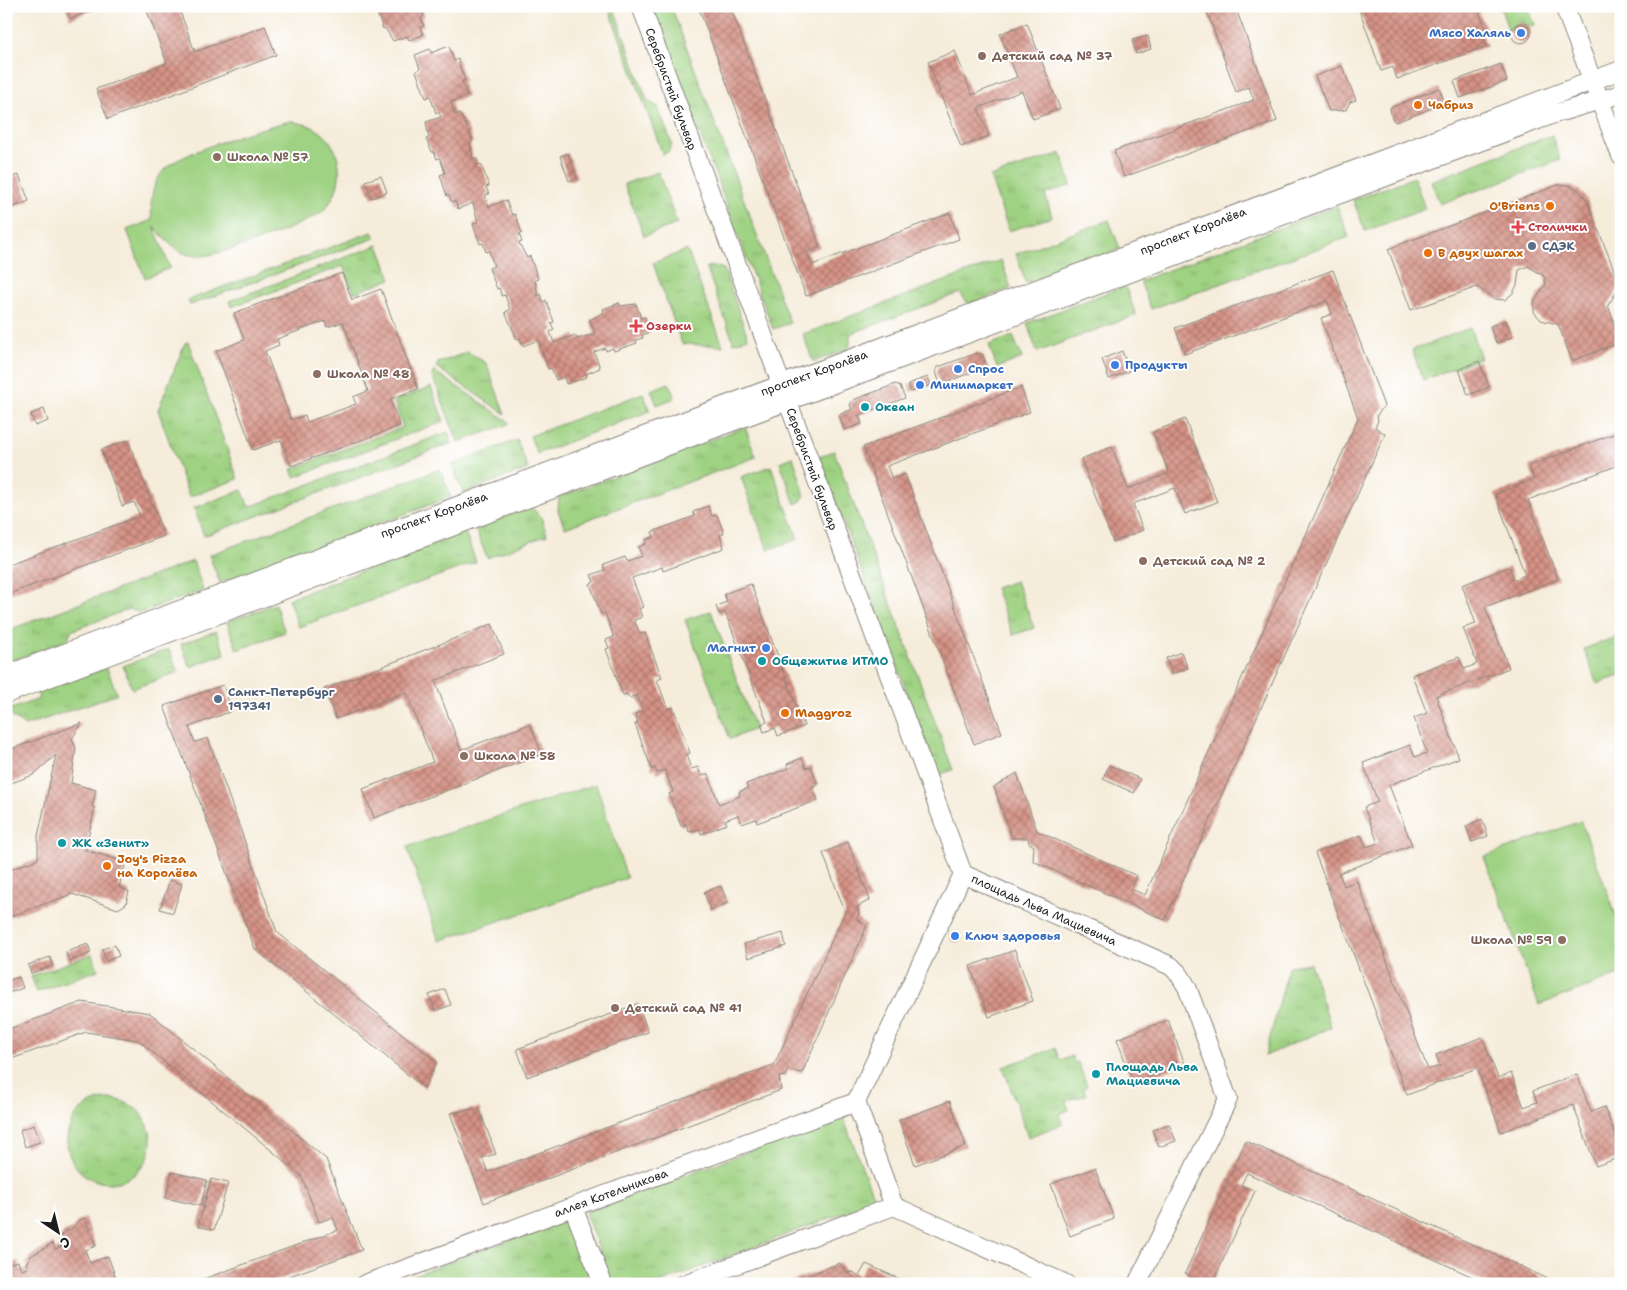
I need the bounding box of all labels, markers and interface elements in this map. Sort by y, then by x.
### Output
place label: Мясо Халяль [1429,25,1511,41]
street label: Серебристый бульвар [641,26,701,153]
marker: Мясо Халяль [1515,27,1527,39]
place label: Детский сад № 37 [992,48,1113,64]
marker: Детский сад № 37 [976,50,988,62]
place label: Чабриз [1428,97,1474,113]
marker: Чабриз [1412,99,1424,111]
place label: Школа № 57 [227,149,309,165]
marker: Школа № 57 [211,151,223,163]
place label: O'Briens [1489,198,1540,214]
marker: O'Briens [1544,200,1556,212]
street label: проспект Королёва [1138,203,1249,259]
place label: Столички [1528,219,1588,235]
marker: Столички [1512,221,1524,233]
place label: СДЭК [1542,238,1576,254]
marker: СДЭК [1526,240,1538,252]
place label: В двух шагах [1438,245,1523,261]
marker: В двух шагах [1422,247,1434,259]
place label: Озерки [646,318,692,334]
marker: Озерки [630,320,642,332]
street label: проспект Королёва [758,346,870,400]
place label: Продукты [1125,357,1188,373]
marker: Продукты [1109,359,1121,371]
place label: Спрос [968,361,1004,377]
marker: Спрос [952,363,964,375]
place label: Школа № 48 [327,366,409,382]
marker: Школа № 48 [311,368,323,380]
place label: Минимаркет [930,377,1014,393]
marker: Минимаркет [914,379,926,391]
place label: Океан [875,399,915,415]
marker: Океан [859,401,871,413]
street label: Серебристый бульвар [782,406,842,533]
street label: проспект Королёва [378,488,490,542]
place label: Детский сад № 2 [1153,553,1266,569]
marker: Детский сад № 2 [1137,555,1149,567]
place label: Магнит [707,640,757,656]
marker: Магнит [760,642,772,654]
place label: Общежитие ИТМО [772,653,888,669]
marker: Общежитие ИТМО [756,655,768,667]
place label: Санкт-Петербург 197341 [228,684,336,714]
marker: Санкт-Петербург 197341 [212,693,224,705]
place label: Maggroz [795,705,852,721]
marker: Maggroz [779,707,791,719]
place label: Школа № 58 [474,748,555,764]
marker: Школа № 58 [458,750,470,762]
place label: ЖК «Зенит» [72,835,149,851]
marker: ЖК «Зенит» [56,837,68,849]
place label: Joy's Pizza на Королёва [117,851,198,881]
marker: Joy's Pizza на Королёва [101,860,113,872]
street label: площадь Льва Мациевича [969,871,1120,950]
place label: Ключ здоровья [965,928,1061,944]
marker: Ключ здоровья [949,930,961,942]
place label: Школа № 59 [1471,932,1552,948]
marker: Школа № 59 [1556,934,1568,946]
place label: Детский сад № 41 [625,1000,742,1016]
marker: Детский сад № 41 [609,1002,621,1014]
place label: Площадь Льва Мациевича [1106,1059,1199,1089]
marker: Площадь Льва Мациевича [1090,1068,1102,1080]
street label: аллея Котельникова [552,1165,670,1221]
north arrow [32,1208,82,1258]
text: С [57,1233,74,1252]

